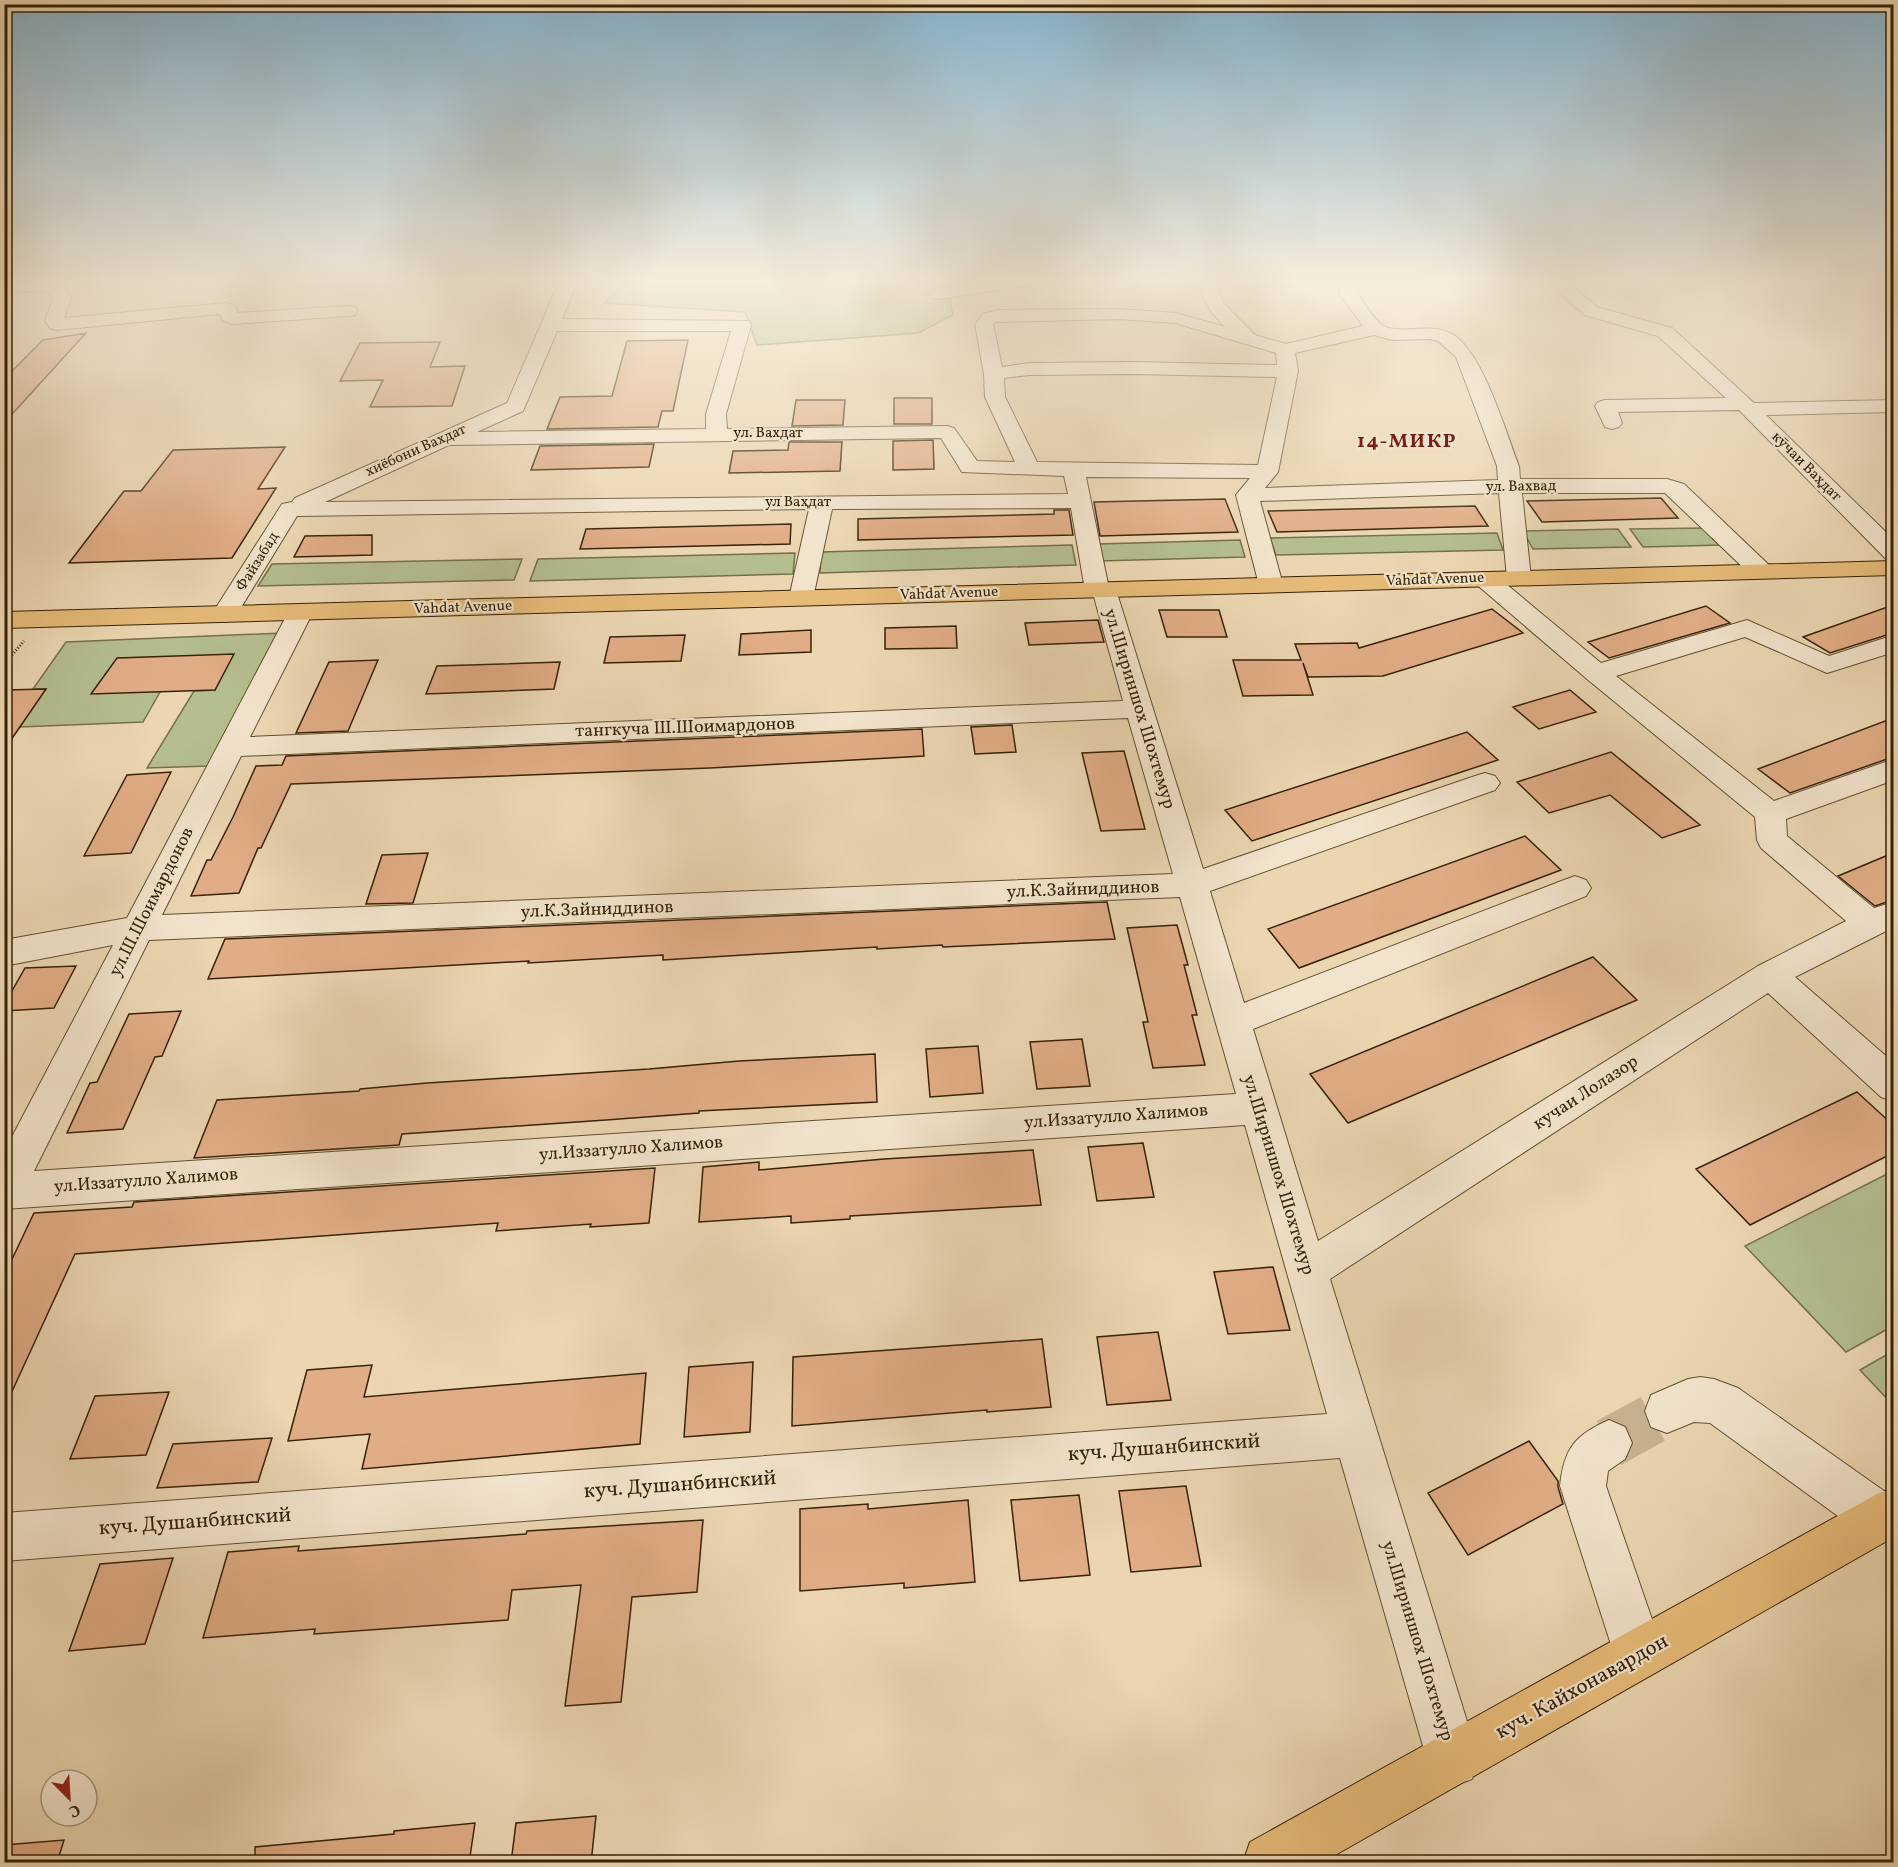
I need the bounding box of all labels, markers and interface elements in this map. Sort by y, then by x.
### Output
street label: хиёбони Вахдат [362,419,470,483]
street label: ул. Вахдат [733,423,803,444]
street label: кӯчаи Ваҳдат [1766,427,1846,507]
district label: 14-МИКР [1357,428,1457,456]
street label: ул. Вахвад [1486,476,1557,498]
street label: ул Ваҳдат [765,492,831,513]
street label: Файзабад [231,528,285,596]
street label: Vahdat Avenue [1385,568,1485,592]
street label: Vahdat Avenue [899,582,999,606]
street label: Vahdat Avenue [413,596,513,620]
street label: ул.Шириншох Шохтемур [1097,606,1181,812]
street label: тангкуча Ш.Шоимардонов [575,712,795,744]
street label: ул.Ш.Шоимардонов [103,823,201,981]
street label: ул.К.Зайниддинов [1006,875,1160,905]
street label: ул.К.Зайниддинов [520,895,674,925]
street label: кучаи Лолазор [1529,1050,1643,1136]
street label: ул.Шириншох Шохтемур [1236,1072,1320,1278]
street label: ул.Иззатулло Халимов [1023,1098,1209,1136]
street label: ул.Иззатулло Халимов [538,1130,724,1168]
street label: ул.Иззатулло Халимов [53,1162,239,1200]
street label: куч. Душанбинский [1067,1427,1261,1469]
street label: куч. Душанбинский [583,1464,777,1506]
street label: куч. Душанбинский [98,1501,292,1543]
street label: ул.Шириншох Шохтемур [1375,1538,1459,1744]
street label: куч. Кайхонавардон [1490,1627,1674,1747]
north arrow [39,1768,99,1828]
text: С [65,1798,83,1822]

